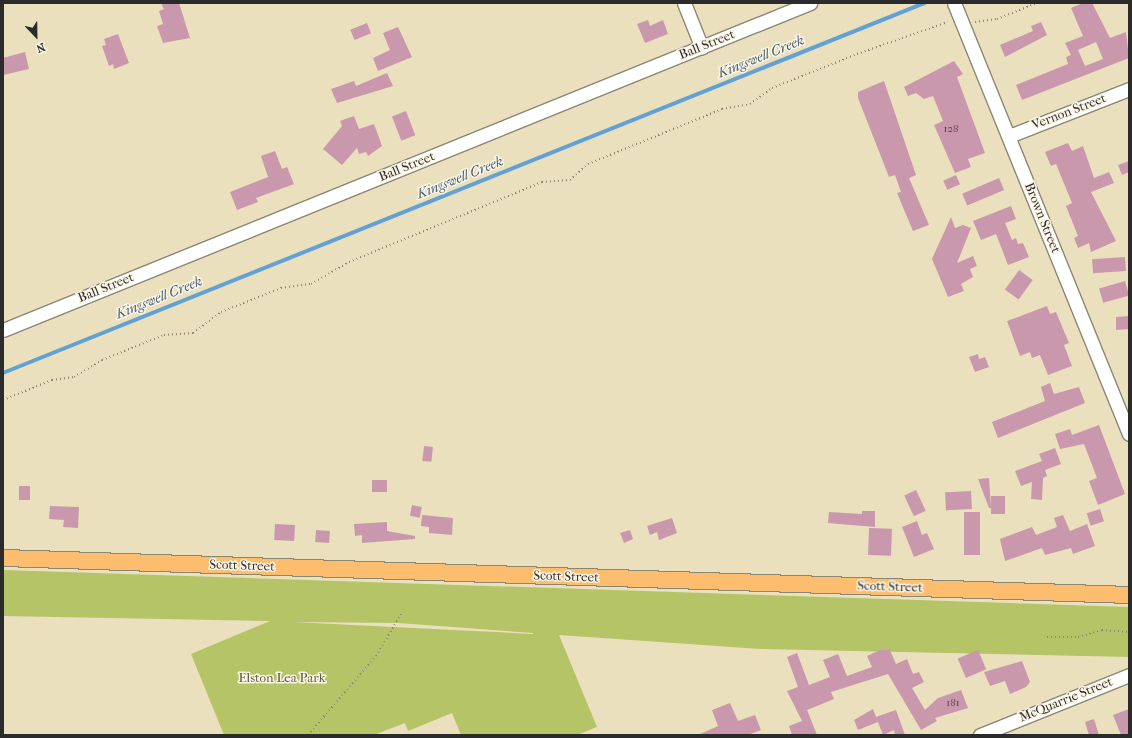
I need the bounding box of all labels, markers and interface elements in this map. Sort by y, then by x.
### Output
north arrow [16,16,56,56]
street label: Ball Street [677,27,737,63]
water label: Kingswell Creek [715,32,807,82]
text: N [34,40,47,55]
street label: Vernon Street [1030,91,1108,133]
house number: 128 [943,122,959,136]
street label: Ball Street [377,149,437,185]
water label: Kingswell Creek [414,153,506,203]
street label: Brown Street [1021,181,1063,255]
street label: Ball Street [76,270,136,306]
water label: Kingswell Creek [113,273,205,323]
street label: Scott Street [209,557,275,575]
street label: Scott Street [533,568,599,586]
street label: Scott Street [857,578,923,596]
park label: Elston Lea Park [239,670,325,686]
street label: McQuarrie Street [1017,674,1115,726]
house number: 181 [946,696,960,710]

